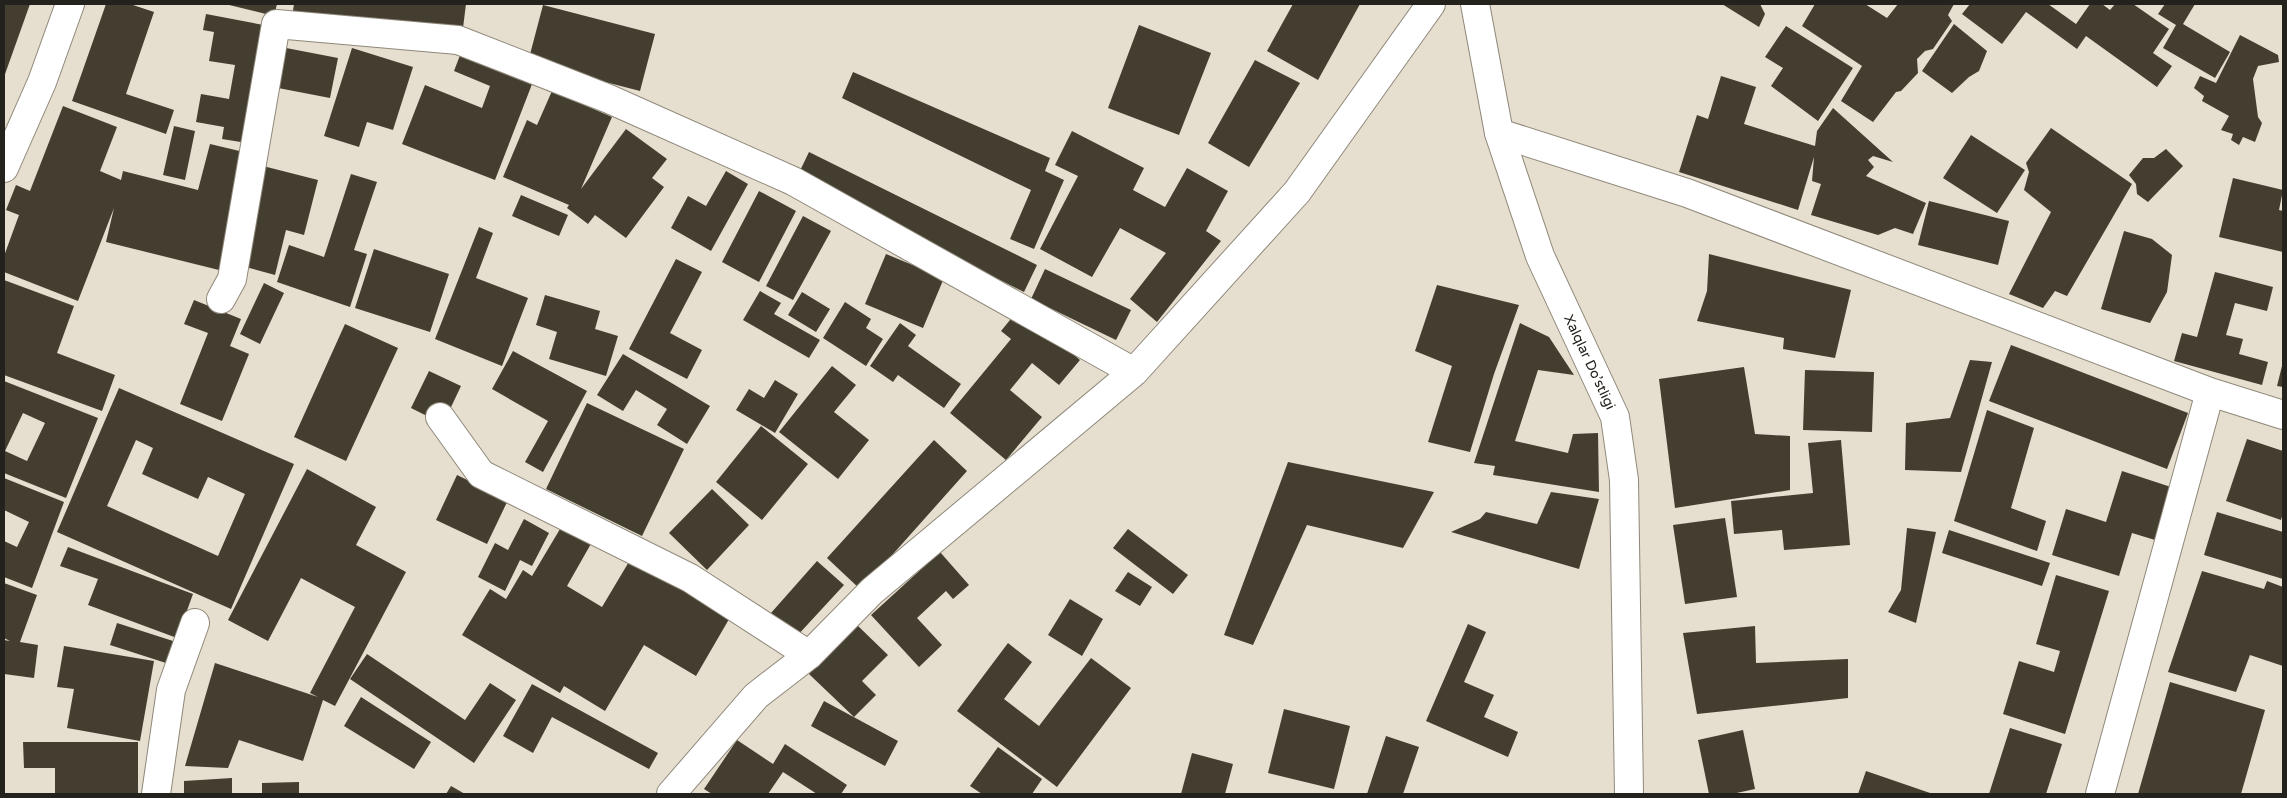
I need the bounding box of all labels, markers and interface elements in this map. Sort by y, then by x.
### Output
street label: Xalqlar Do’stligi [1560,312,1619,412]

